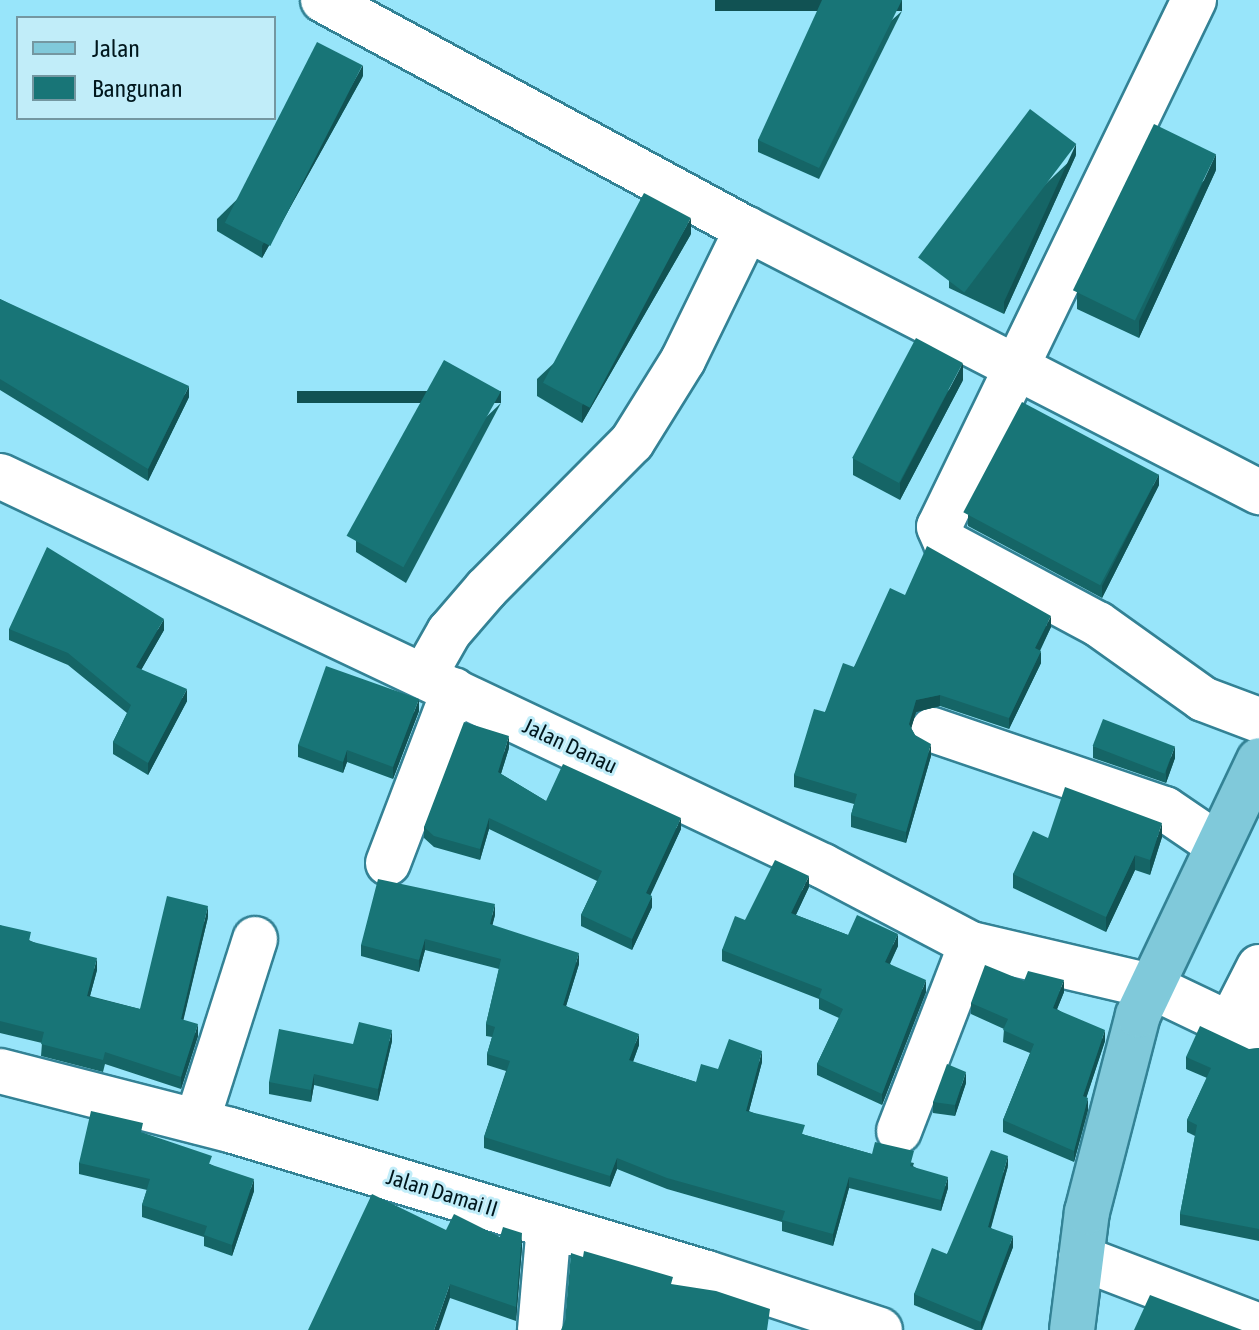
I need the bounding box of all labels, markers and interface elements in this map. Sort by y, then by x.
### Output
legend [16,16,276,120]
text: Jalan [92,35,140,62]
text: Bangunan [92,75,183,102]
street label: Jalan Danau [519,713,621,779]
street label: Jalan Damai II [383,1164,501,1222]

